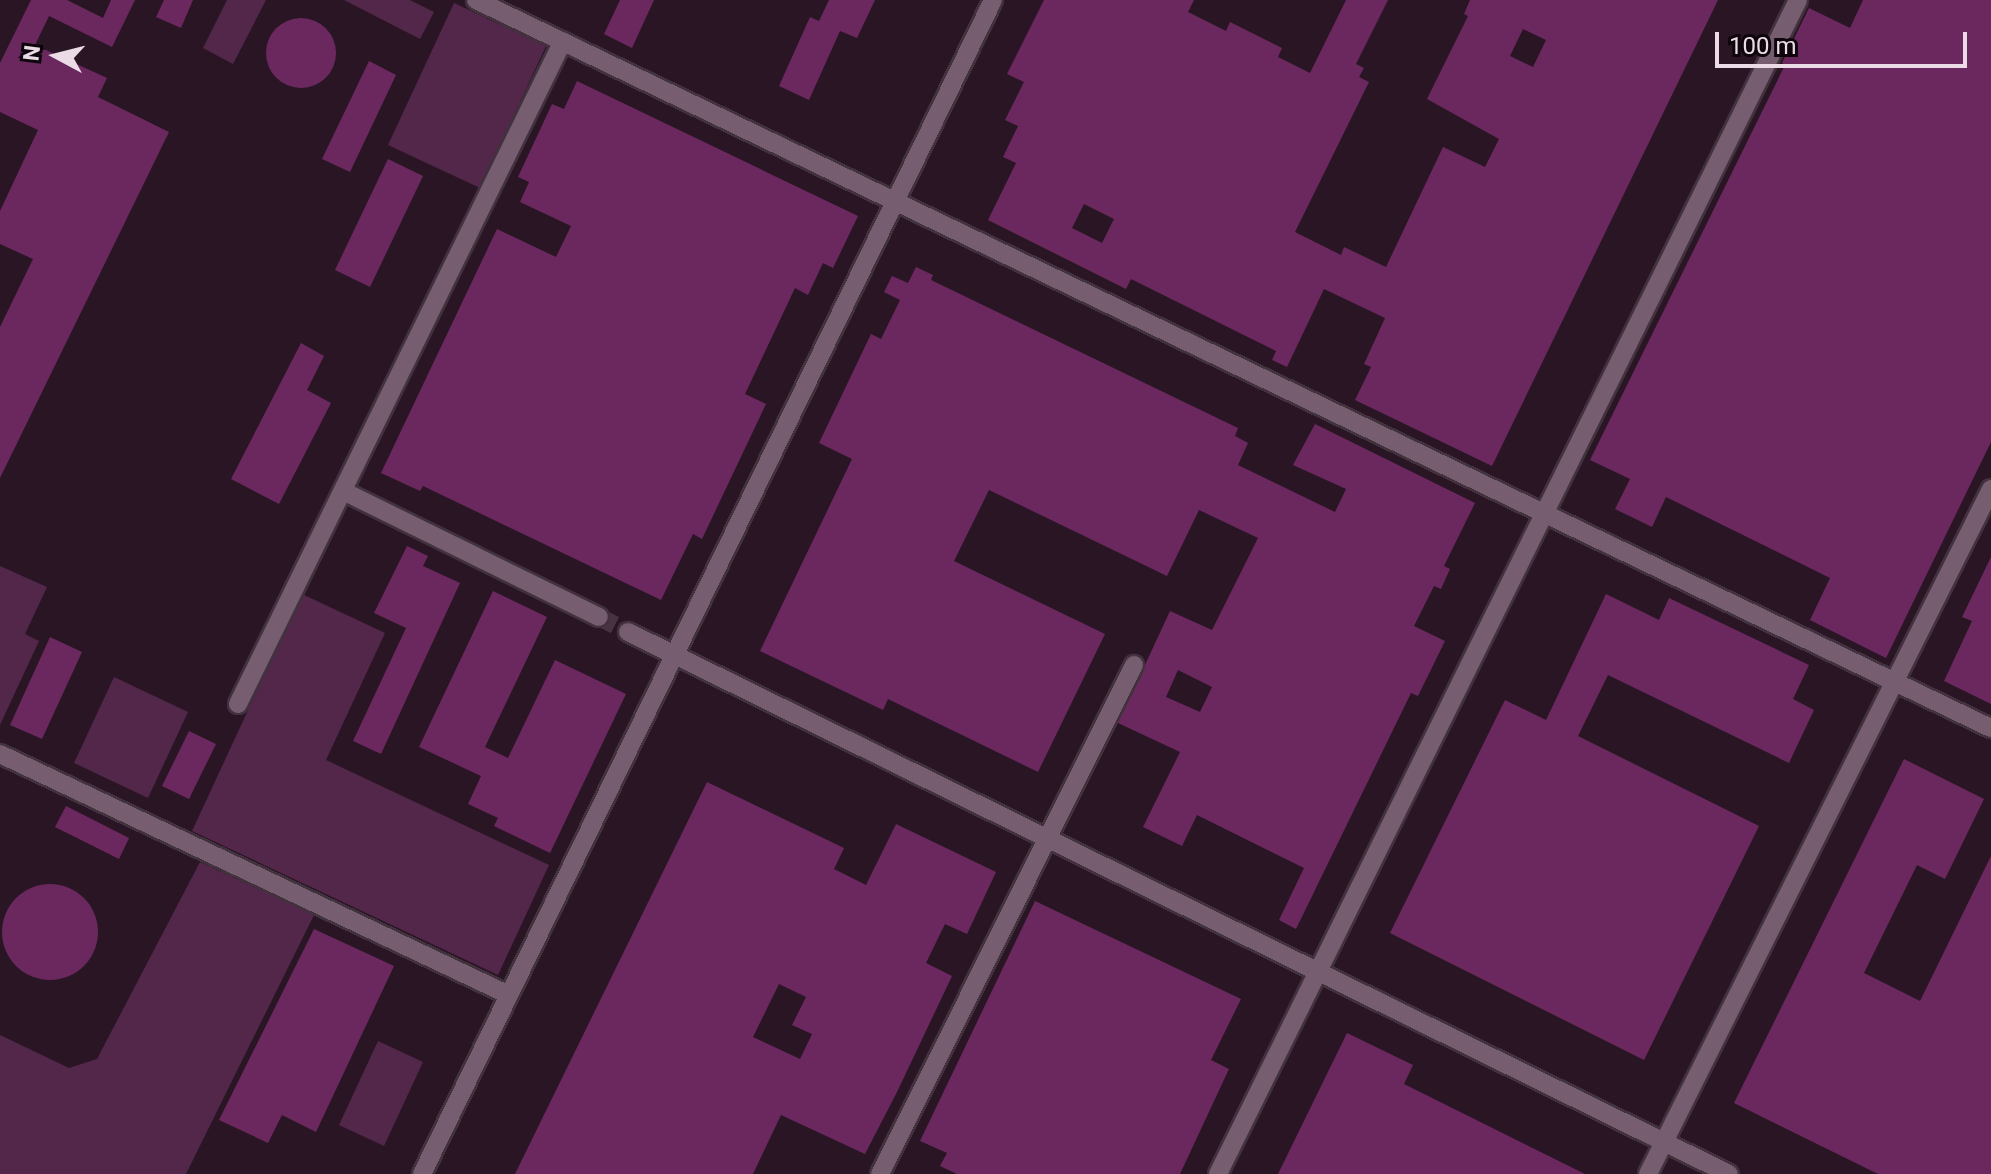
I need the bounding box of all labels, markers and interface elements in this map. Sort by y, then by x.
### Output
north arrow [16,16,96,96]
scale bar [1719,16,1971,66]
text: 100 m [1729,32,1796,60]
text: N [18,44,45,62]

